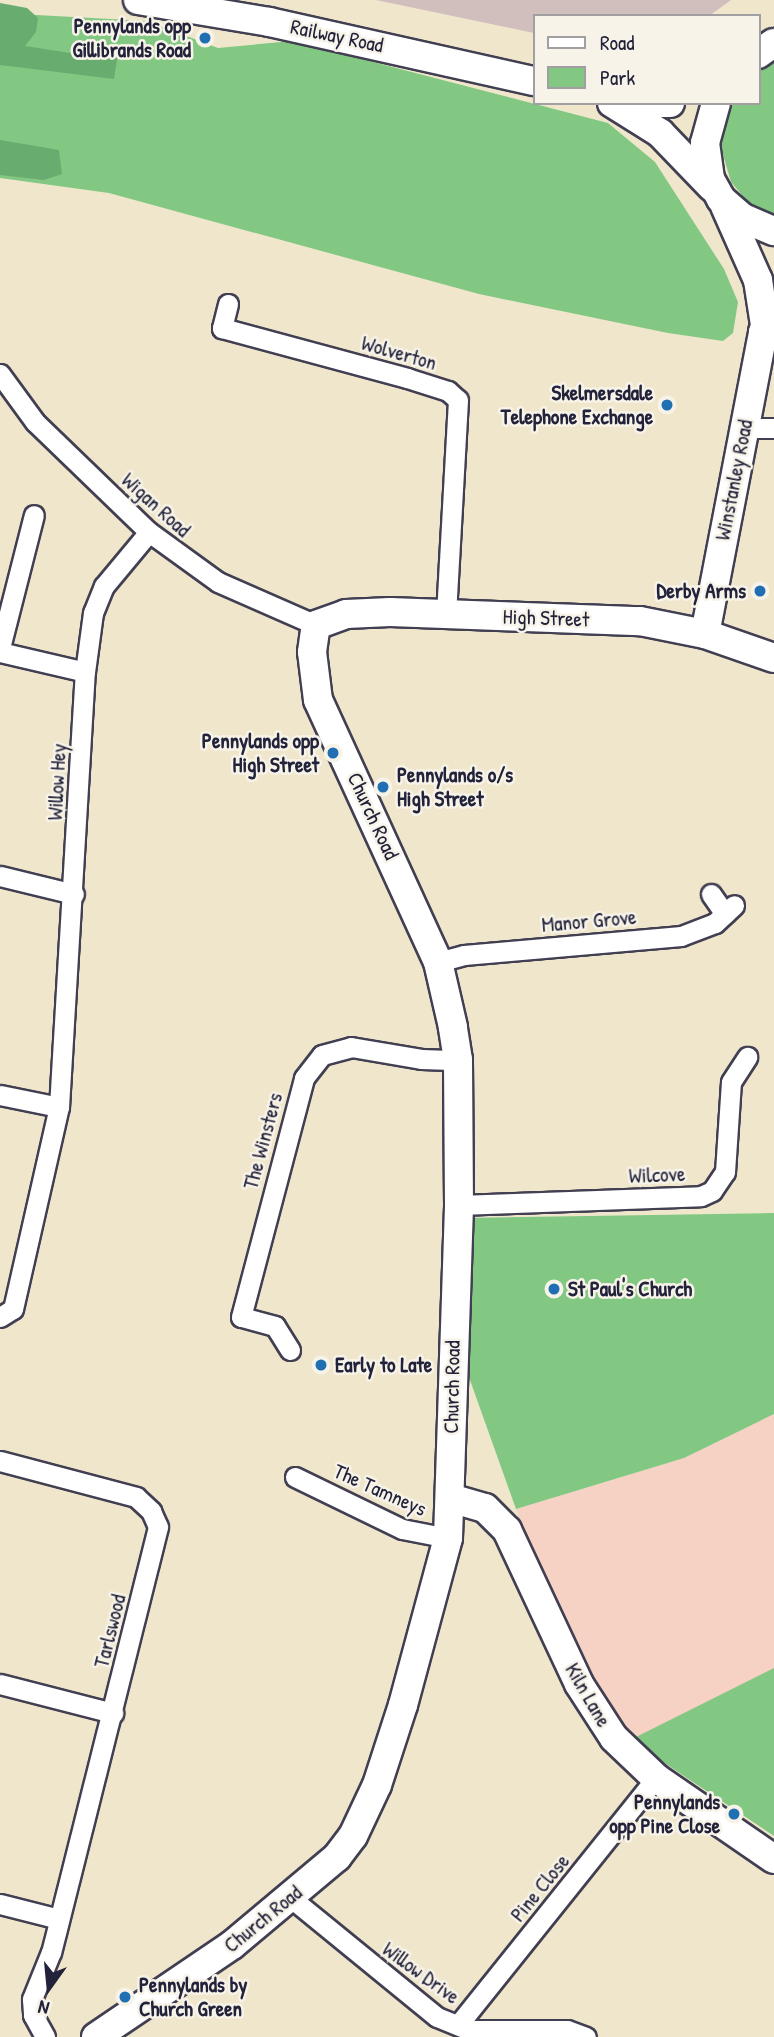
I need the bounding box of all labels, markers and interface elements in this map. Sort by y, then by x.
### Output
place label: Pennylands opp Gillibrands Road [72,13,191,63]
street label: Railway Road [288,14,386,58]
legend [532,14,760,105]
text: Road [600,28,634,57]
marker: Pennylands opp Gillibrands Road [197,30,213,46]
text: Park [600,63,635,92]
street label: Wolverton [359,330,439,376]
place label: Skelmersdale Telephone Exchange [501,380,653,430]
marker: Skelmersdale Telephone Exchange [659,397,675,413]
street label: Winstanley Road [710,418,758,542]
street label: Wigan Road [116,468,196,542]
place label: Derby Arms [657,578,746,604]
marker: Derby Arms [752,583,768,599]
street label: High Street [502,604,590,632]
place label: Pennylands opp High Street [202,728,319,778]
street label: Willow Hey [42,743,72,821]
marker: Pennylands opp High Street [325,745,341,761]
place label: Pennylands o/s High Street [397,762,513,812]
street label: Church Road [342,769,404,863]
marker: Pennylands o/s High Street [375,779,391,795]
street label: Manor Grove [541,904,637,938]
street label: The Winsters [238,1090,288,1192]
street label: Wilcove [628,1161,686,1189]
place label: St Paul's Church [568,1276,692,1302]
marker: St Paul's Church [546,1281,562,1297]
street label: Church Road [439,1340,465,1434]
place label: Early to Late [335,1352,432,1378]
marker: Early to Late [313,1357,329,1373]
street label: The Tamneys [330,1458,430,1522]
street label: Tarlswood [89,1592,131,1670]
street label: Kiln Lane [560,1659,616,1731]
place label: Pennylands opp Pine Close [609,1789,720,1839]
marker: Pennylands opp Pine Close [726,1806,742,1822]
street label: Pine Close [505,1849,575,1927]
street label: Church Road [219,1880,307,1958]
street label: Willow Drive [378,1937,464,2009]
north arrow [14,1953,84,2023]
place label: Pennylands by Church Green [139,1972,247,2022]
marker: Pennylands by Church Green [117,1989,133,2005]
text: N [35,1994,52,2022]

